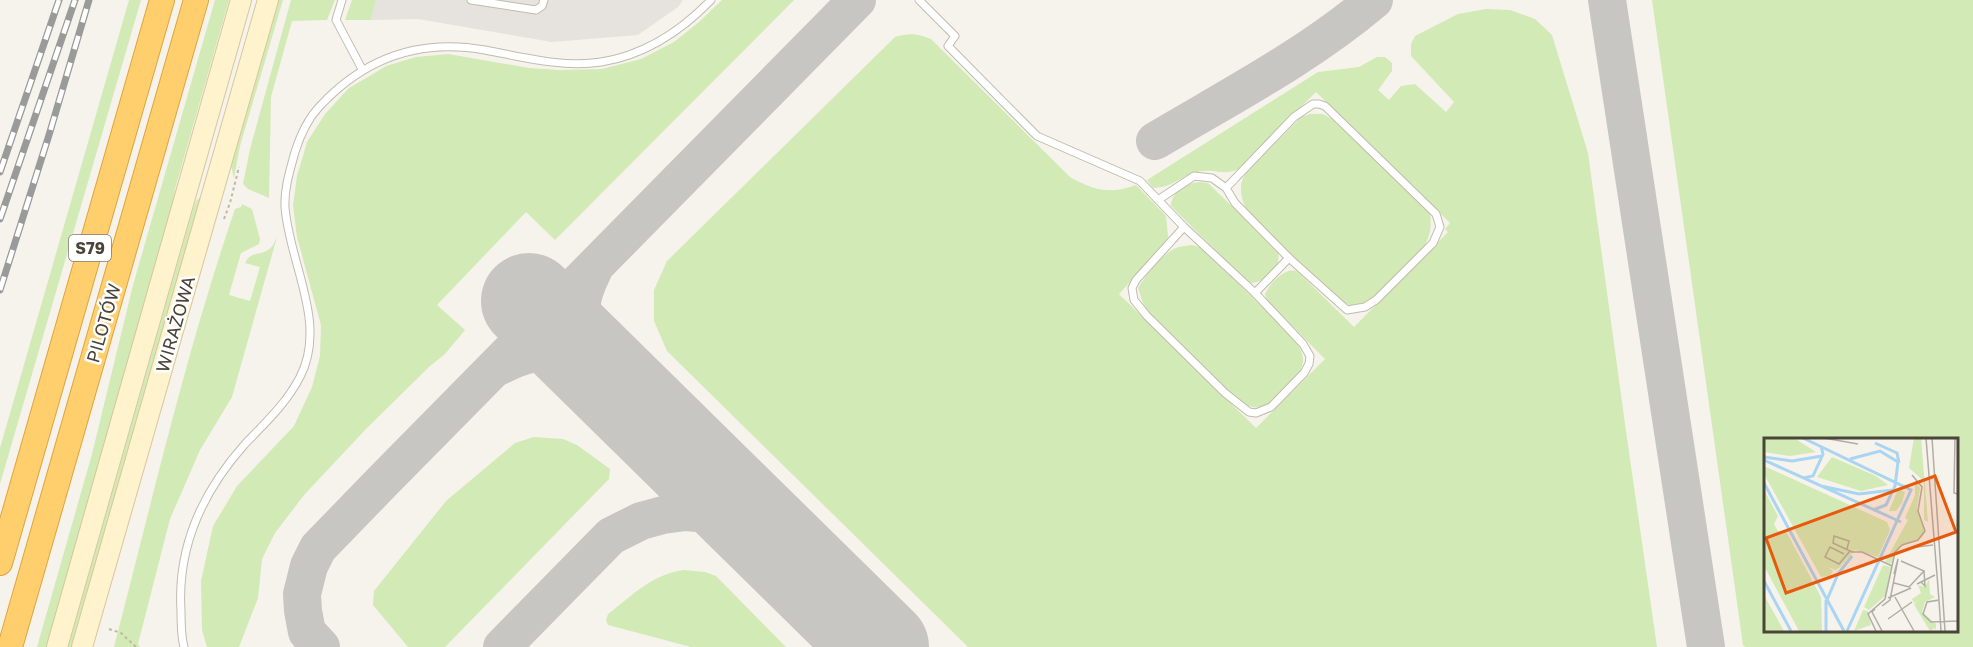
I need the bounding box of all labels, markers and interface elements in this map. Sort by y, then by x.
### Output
road number: S79 [69,235,111,261]
street label: WIRAŻOWA [151,273,199,375]
street label: PILOTÓW [81,281,125,365]
inset map [1764,438,1958,632]

